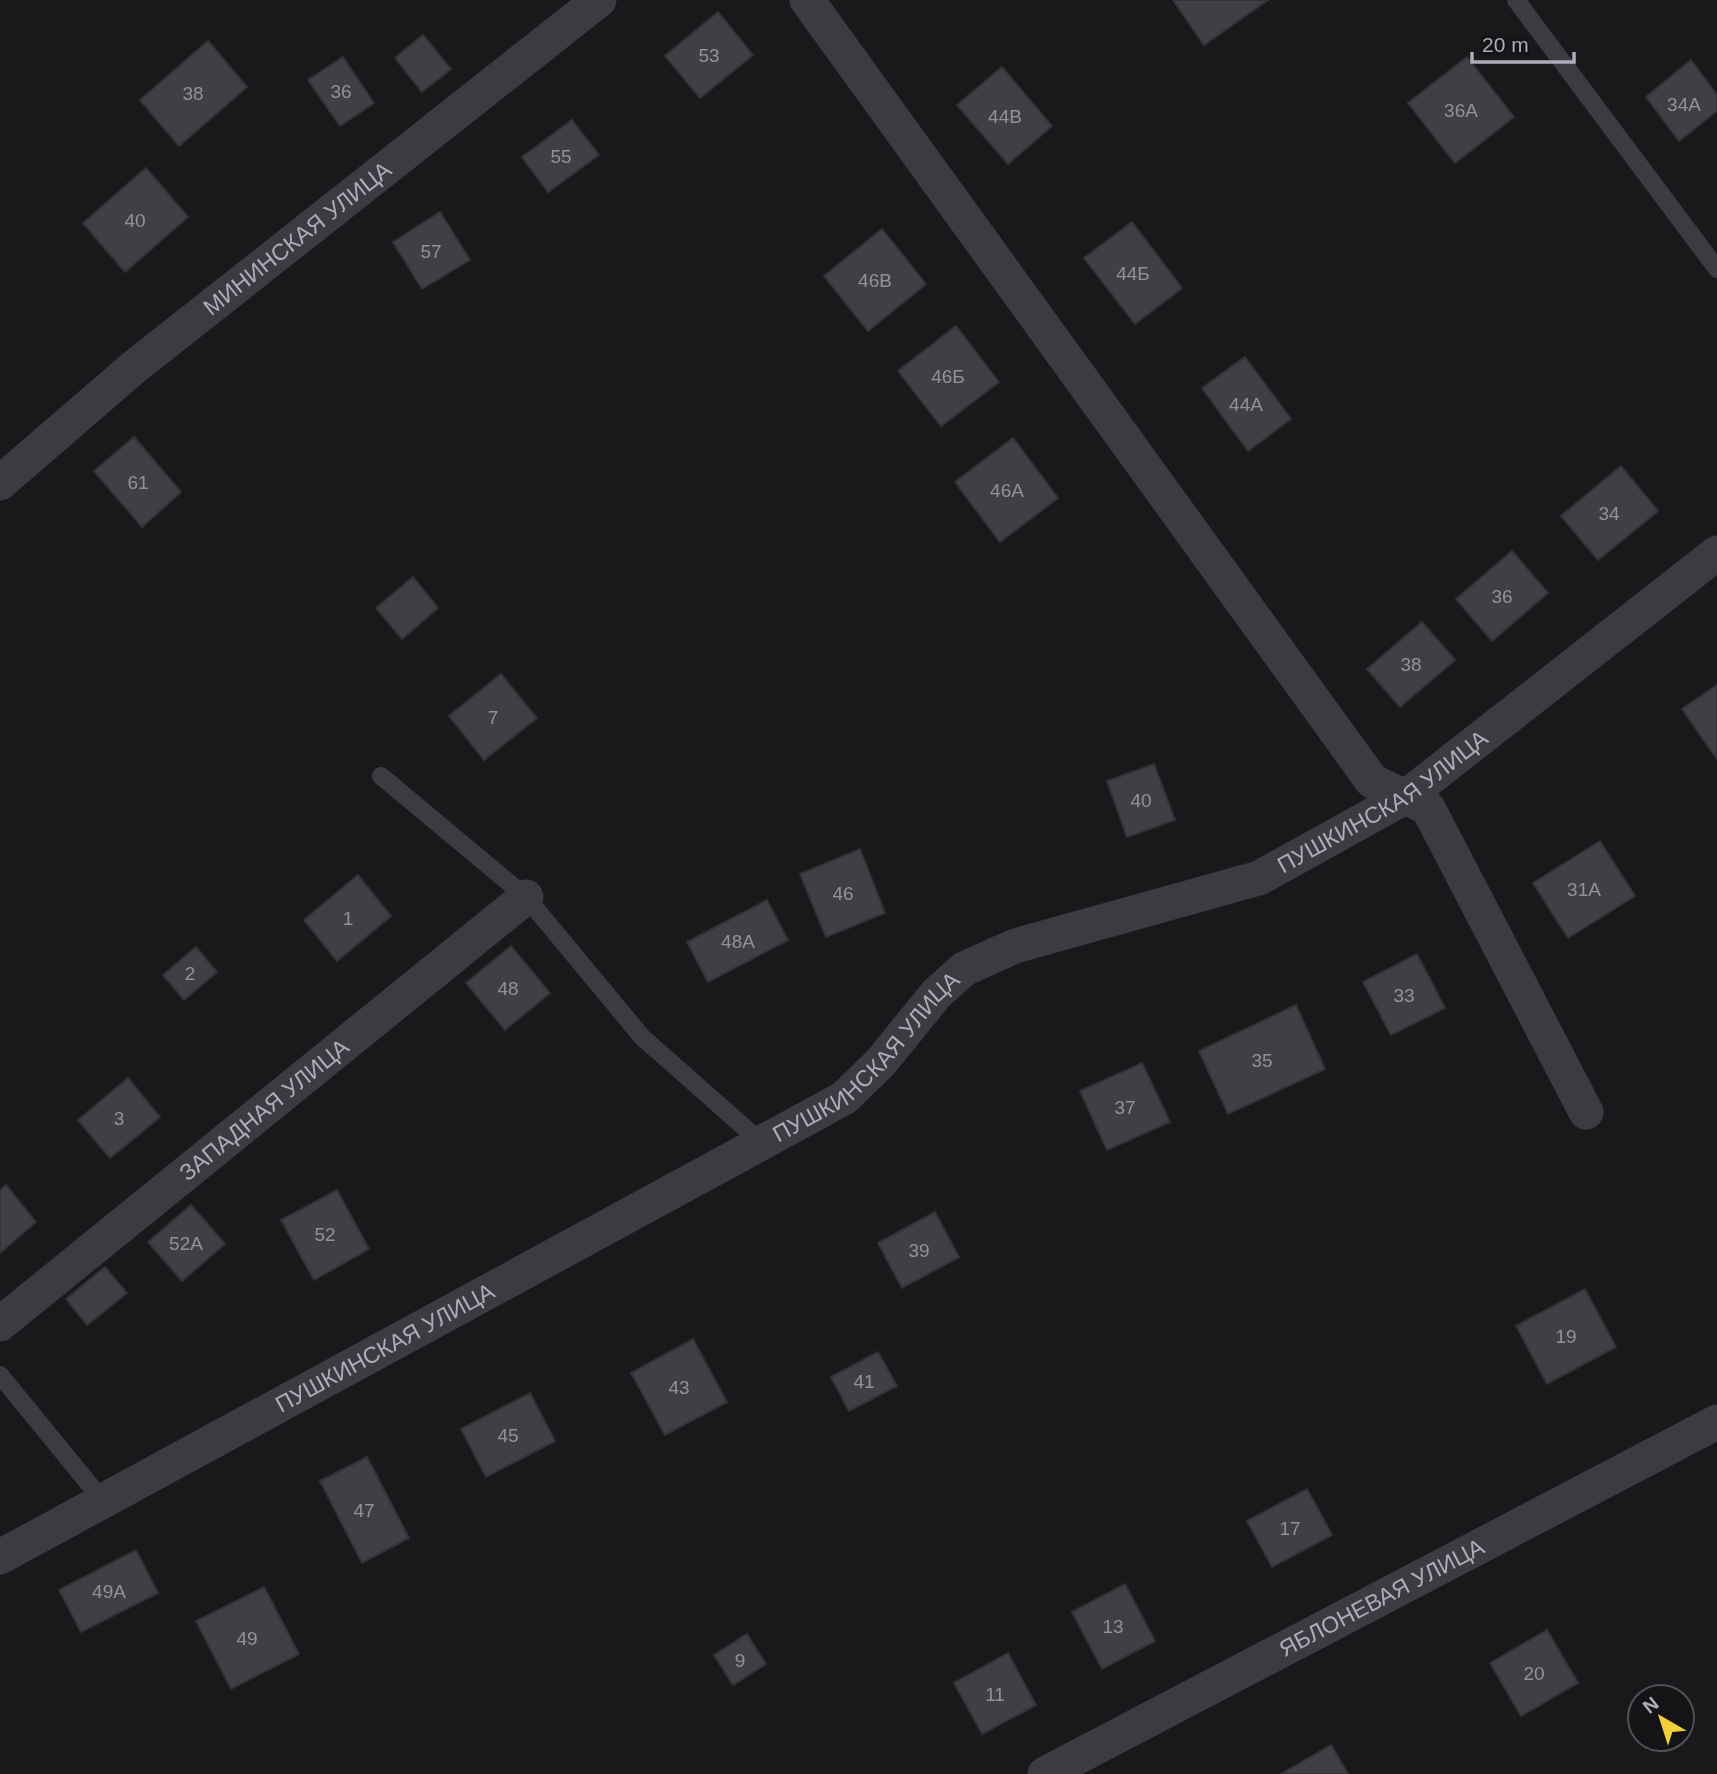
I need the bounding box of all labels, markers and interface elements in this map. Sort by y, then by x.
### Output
scale bar [1472,21,1574,65]
text: 20 m [1482,33,1529,56]
house number: 53 [698,45,720,66]
house number: 36 [330,81,352,102]
house number: 38 [182,83,204,104]
house number: 34А [1667,94,1701,115]
house number: 36А [1444,100,1478,121]
house number: 44В [988,106,1022,127]
house number: 55 [550,146,572,167]
street label: МИНИНСКАЯ УЛИЦА [198,156,397,320]
house number: 40 [124,210,146,231]
house number: 57 [420,241,442,262]
house number: 44Б [1116,263,1150,284]
house number: 46В [858,270,892,291]
house number: 46Б [931,366,965,387]
house number: 44А [1229,394,1263,415]
house number: 61 [127,472,149,493]
house number: 46А [990,480,1024,501]
house number: 34 [1598,503,1620,524]
house number: 36 [1491,586,1513,607]
house number: 38 [1400,654,1422,675]
house number: 7 [488,707,498,728]
street label: ПУШКИНСКАЯ УЛИЦА [1273,724,1493,878]
house number: 40 [1130,790,1152,811]
house number: 31А [1567,879,1601,900]
house number: 46 [832,883,854,904]
house number: 1 [343,908,353,929]
house number: 48А [721,931,755,952]
house number: 2 [185,963,195,984]
street label: ПУШКИНСКАЯ УЛИЦА [768,966,965,1147]
house number: 48 [497,978,519,999]
house number: 33 [1393,985,1415,1006]
street label: ЗАПАДНАЯ УЛИЦА [174,1033,354,1186]
house number: 35 [1251,1050,1273,1071]
house number: 37 [1114,1097,1136,1118]
house number: 3 [114,1108,124,1129]
house number: 52 [314,1224,336,1245]
house number: 52А [169,1233,203,1254]
house number: 39 [908,1240,930,1261]
street label: ПУШКИНСКАЯ УЛИЦА [271,1277,499,1418]
house number: 19 [1555,1326,1577,1347]
house number: 41 [853,1371,875,1392]
house number: 43 [668,1377,690,1398]
house number: 45 [497,1425,519,1446]
house number: 47 [353,1500,375,1521]
house number: 17 [1279,1518,1301,1539]
street label: ЯБЛОНЕВАЯ УЛИЦА [1275,1533,1489,1662]
house number: 49А [92,1581,126,1602]
house number: 13 [1102,1616,1124,1637]
house number: 49 [236,1628,258,1649]
house number: 9 [735,1650,745,1671]
house number: 20 [1523,1663,1545,1684]
north arrow [1626,1683,1696,1753]
house number: 11 [985,1684,1005,1705]
text: N [1639,1693,1663,1718]

